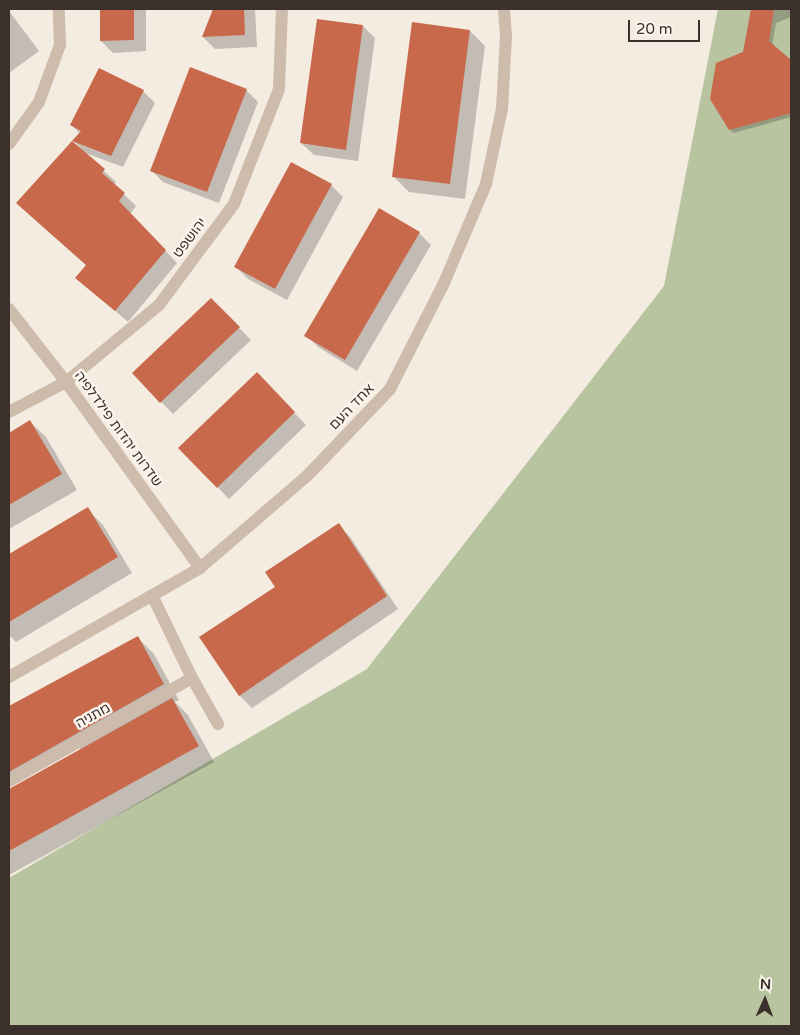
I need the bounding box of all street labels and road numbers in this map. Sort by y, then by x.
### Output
street label: יהושפט [169,215,211,261]
street label: שדרות יהדות פילדלפיה [70,368,166,490]
street label: אחד העם [326,380,378,434]
street label: מתניה [73,700,113,732]

